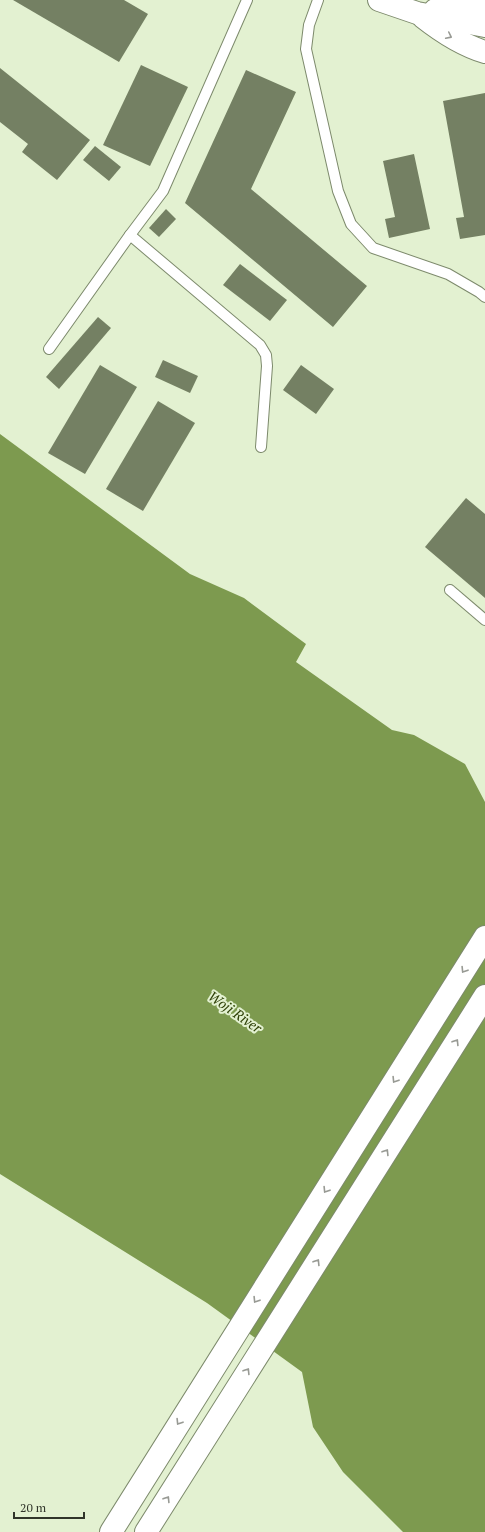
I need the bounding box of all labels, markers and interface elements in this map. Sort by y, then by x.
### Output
one-way arrow [445,31,452,38]
one-way arrow [461,966,469,973]
water label: Woji River [205,986,266,1037]
one-way arrow [451,1039,458,1046]
one-way arrow [392,1076,400,1083]
one-way arrow [381,1149,389,1156]
one-way arrow [323,1186,330,1193]
one-way arrow [312,1259,319,1266]
one-way arrow [253,1296,261,1303]
one-way arrow [242,1369,249,1376]
one-way arrow [177,1418,184,1425]
scale bar [14,1494,84,1520]
one-way arrow [162,1496,169,1503]
text: 20 m [20,1500,47,1515]

